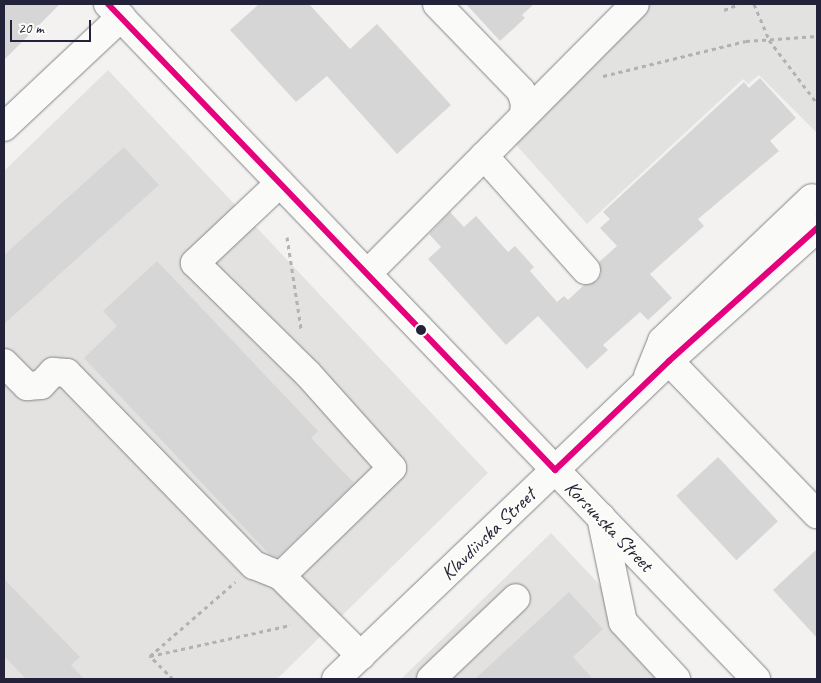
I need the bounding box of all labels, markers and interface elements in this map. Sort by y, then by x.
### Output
scale bar [12,10,94,42]
text: 20 m [18,19,44,38]
unlabelled marker [416,325,426,335]
street label: Korsunska Street [560,476,658,576]
street label: Klavdiivska Street [436,483,540,585]

